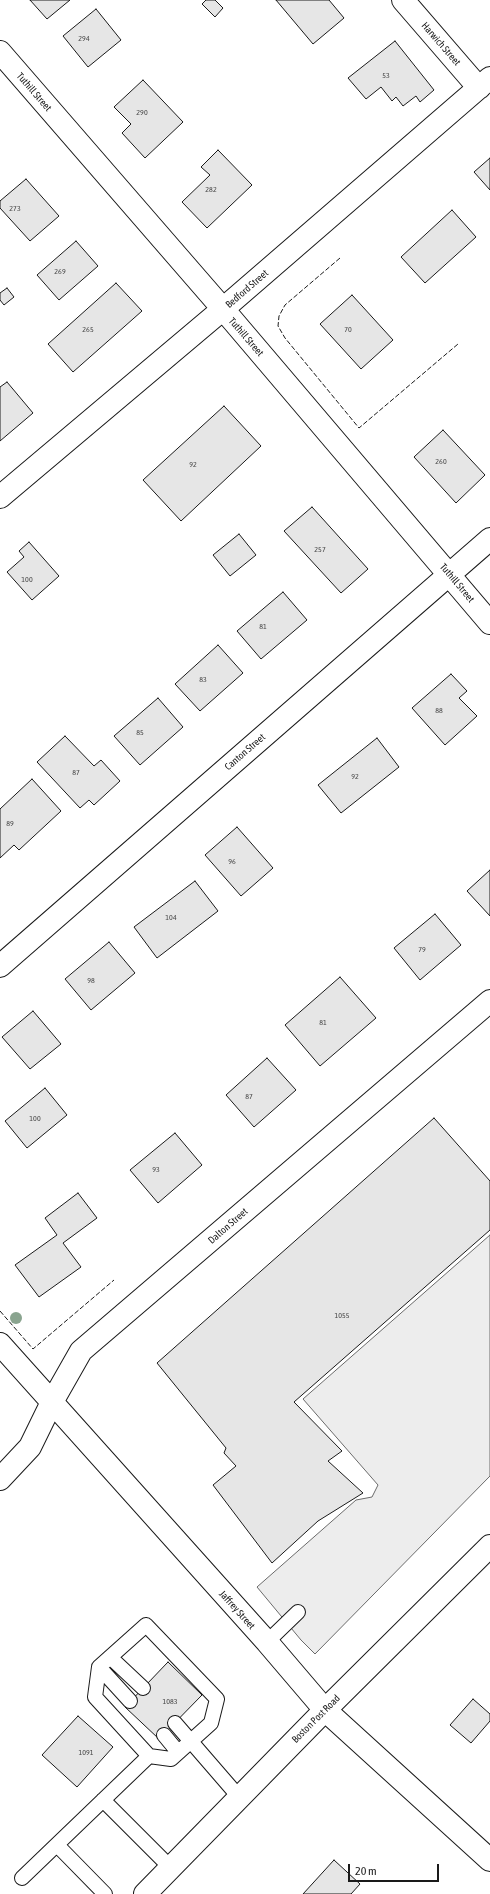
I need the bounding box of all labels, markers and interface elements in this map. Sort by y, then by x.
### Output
street label: Harwich Street [419,20,463,68]
house number: 294 [78,33,90,43]
street label: Tuthill Street [14,70,54,114]
house number: 53 [382,70,390,80]
house number: 290 [136,107,148,117]
house number: 282 [205,184,217,194]
house number: 273 [9,203,21,213]
house number: 269 [54,266,66,276]
street label: Bedford Street [223,267,271,311]
street label: Tuthill Street [226,315,266,359]
house number: 265 [82,324,94,334]
house number: 70 [344,324,352,334]
house number: 260 [435,456,447,466]
house number: 92 [189,459,197,469]
house number: 257 [314,544,326,554]
street label: Tuthill Street [437,561,477,605]
house number: 100 [21,574,33,584]
house number: 81 [259,621,267,631]
house number: 83 [199,674,207,684]
house number: 88 [435,705,443,715]
house number: 85 [136,727,144,737]
street label: Canton Street [222,731,268,773]
house number: 87 [72,767,80,777]
house number: 92 [351,771,359,781]
house number: 89 [6,818,14,828]
house number: 96 [228,856,236,866]
house number: 104 [165,912,177,922]
house number: 79 [418,944,426,954]
house number: 98 [87,975,95,985]
house number: 81 [319,1017,327,1027]
house number: 87 [245,1091,253,1101]
house number: 100 [29,1113,41,1123]
house number: 93 [152,1164,160,1174]
street label: Dalton Street [206,1206,250,1246]
house number: 1055 [334,1310,350,1320]
street label: Jaffrey Street [216,1588,258,1632]
street label: Boston Post Road [289,1692,343,1746]
house number: 1083 [162,1696,178,1706]
house number: 1091 [78,1747,94,1757]
scale bar [350,1856,441,1882]
text: 20 m [355,1864,377,1878]

